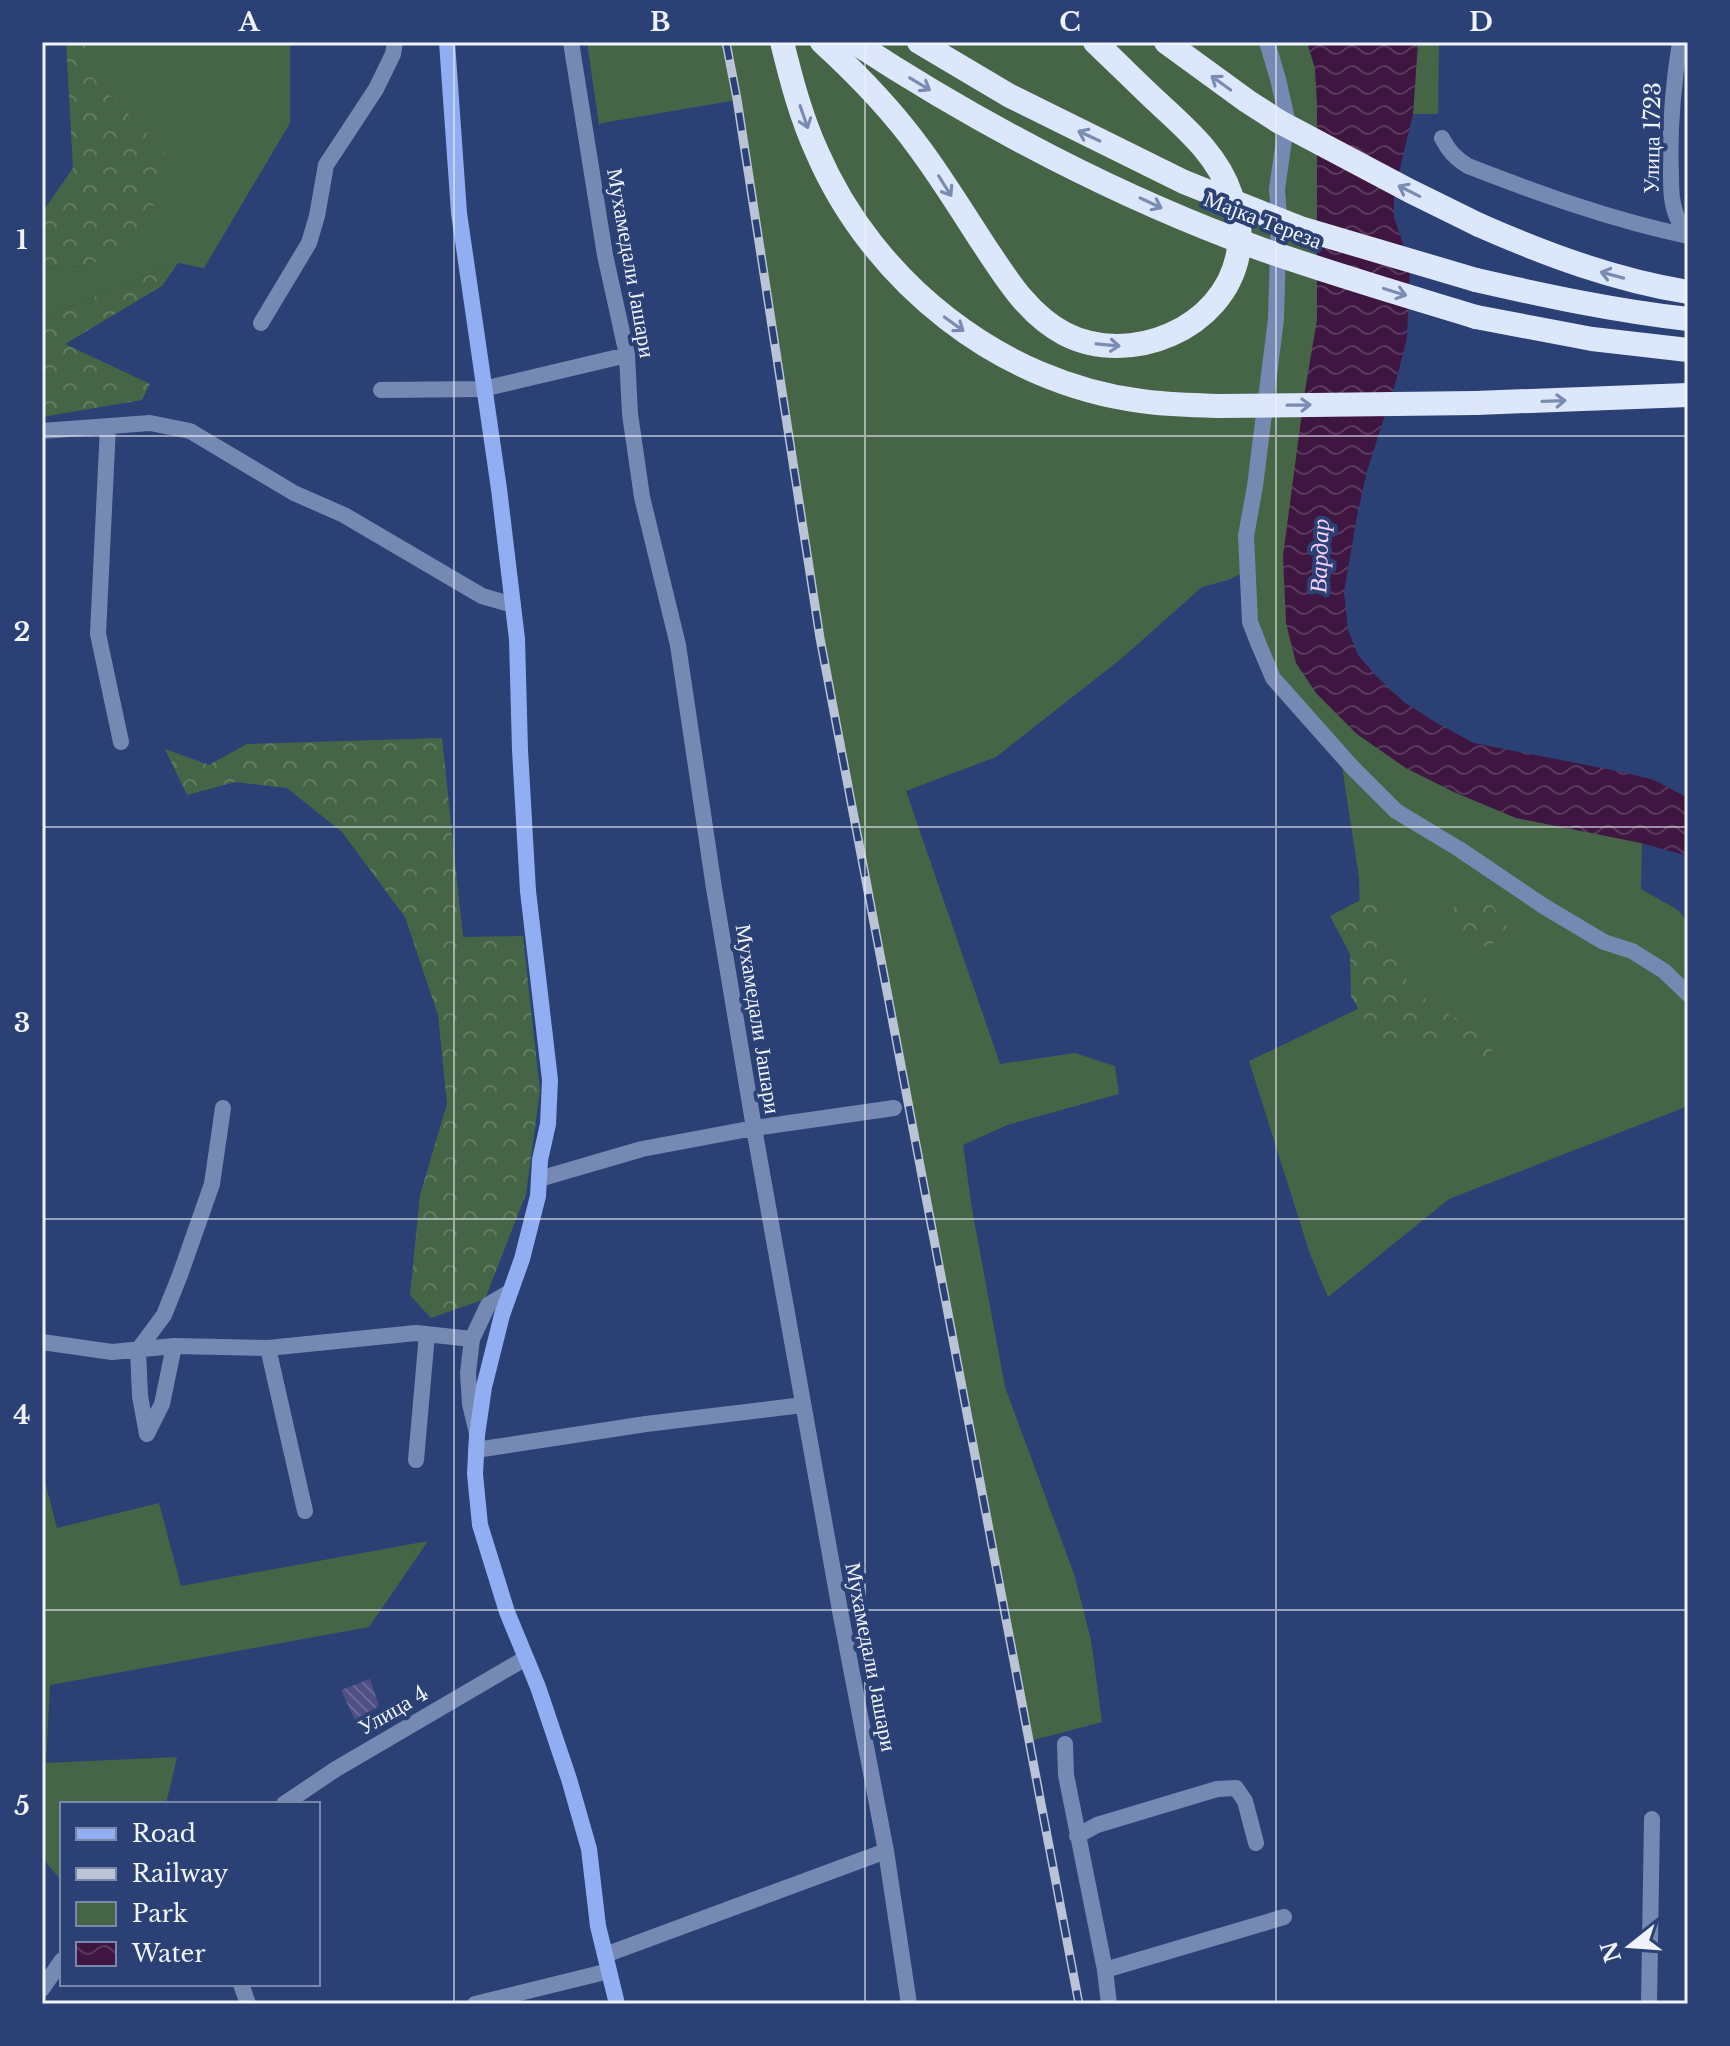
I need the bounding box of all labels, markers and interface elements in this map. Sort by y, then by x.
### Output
text: A [237,6,260,38]
text: B [650,6,670,38]
text: C [1059,6,1081,38]
text: D [1469,6,1493,38]
one-way arrow [1211,74,1233,91]
one-way arrow [908,76,931,92]
street label: Улица 1723 [1638,82,1666,194]
one-way arrow [797,104,812,129]
one-way arrow [1077,128,1101,143]
street label: Мухамедали Јашари [601,166,661,360]
one-way arrow [937,174,954,196]
one-way arrow [1398,182,1422,198]
street label: Мајка Тереза [1200,185,1326,255]
one-way arrow [1138,196,1162,211]
text: 1 [16,224,28,256]
one-way arrow [1599,267,1625,282]
one-way arrow [1381,285,1407,300]
one-way arrow [943,315,965,332]
one-way arrow [1094,338,1121,353]
one-way arrow [1540,393,1567,408]
one-way arrow [1285,397,1312,413]
water label: Вардар [1303,518,1335,594]
text: 2 [14,616,30,648]
street label: Мухамедали Јашари [730,922,786,1116]
text: 3 [14,1007,30,1039]
text: 4 [13,1399,31,1431]
street label: Мухамедали Јашари [839,1560,903,1754]
street label: Улица 4 [353,1679,433,1741]
text: 5 [14,1790,30,1822]
legend [60,1802,320,1986]
text: Road [132,1819,196,1848]
text: Railway [132,1859,229,1888]
text: Park [132,1899,188,1928]
north arrow [1590,1906,1670,1986]
text: N [1595,1938,1627,1966]
text: Water [131,1939,206,1968]

